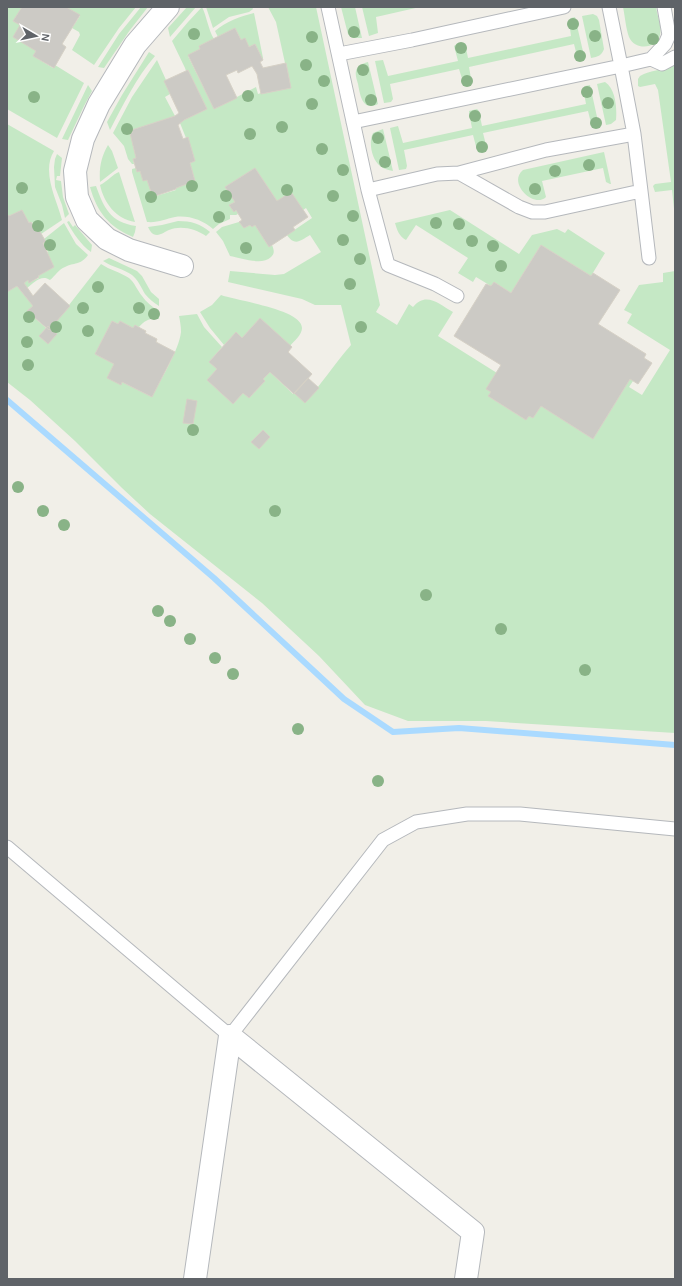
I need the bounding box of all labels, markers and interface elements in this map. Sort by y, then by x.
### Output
north arrow [16,16,56,56]
text: N [38,33,52,42]

